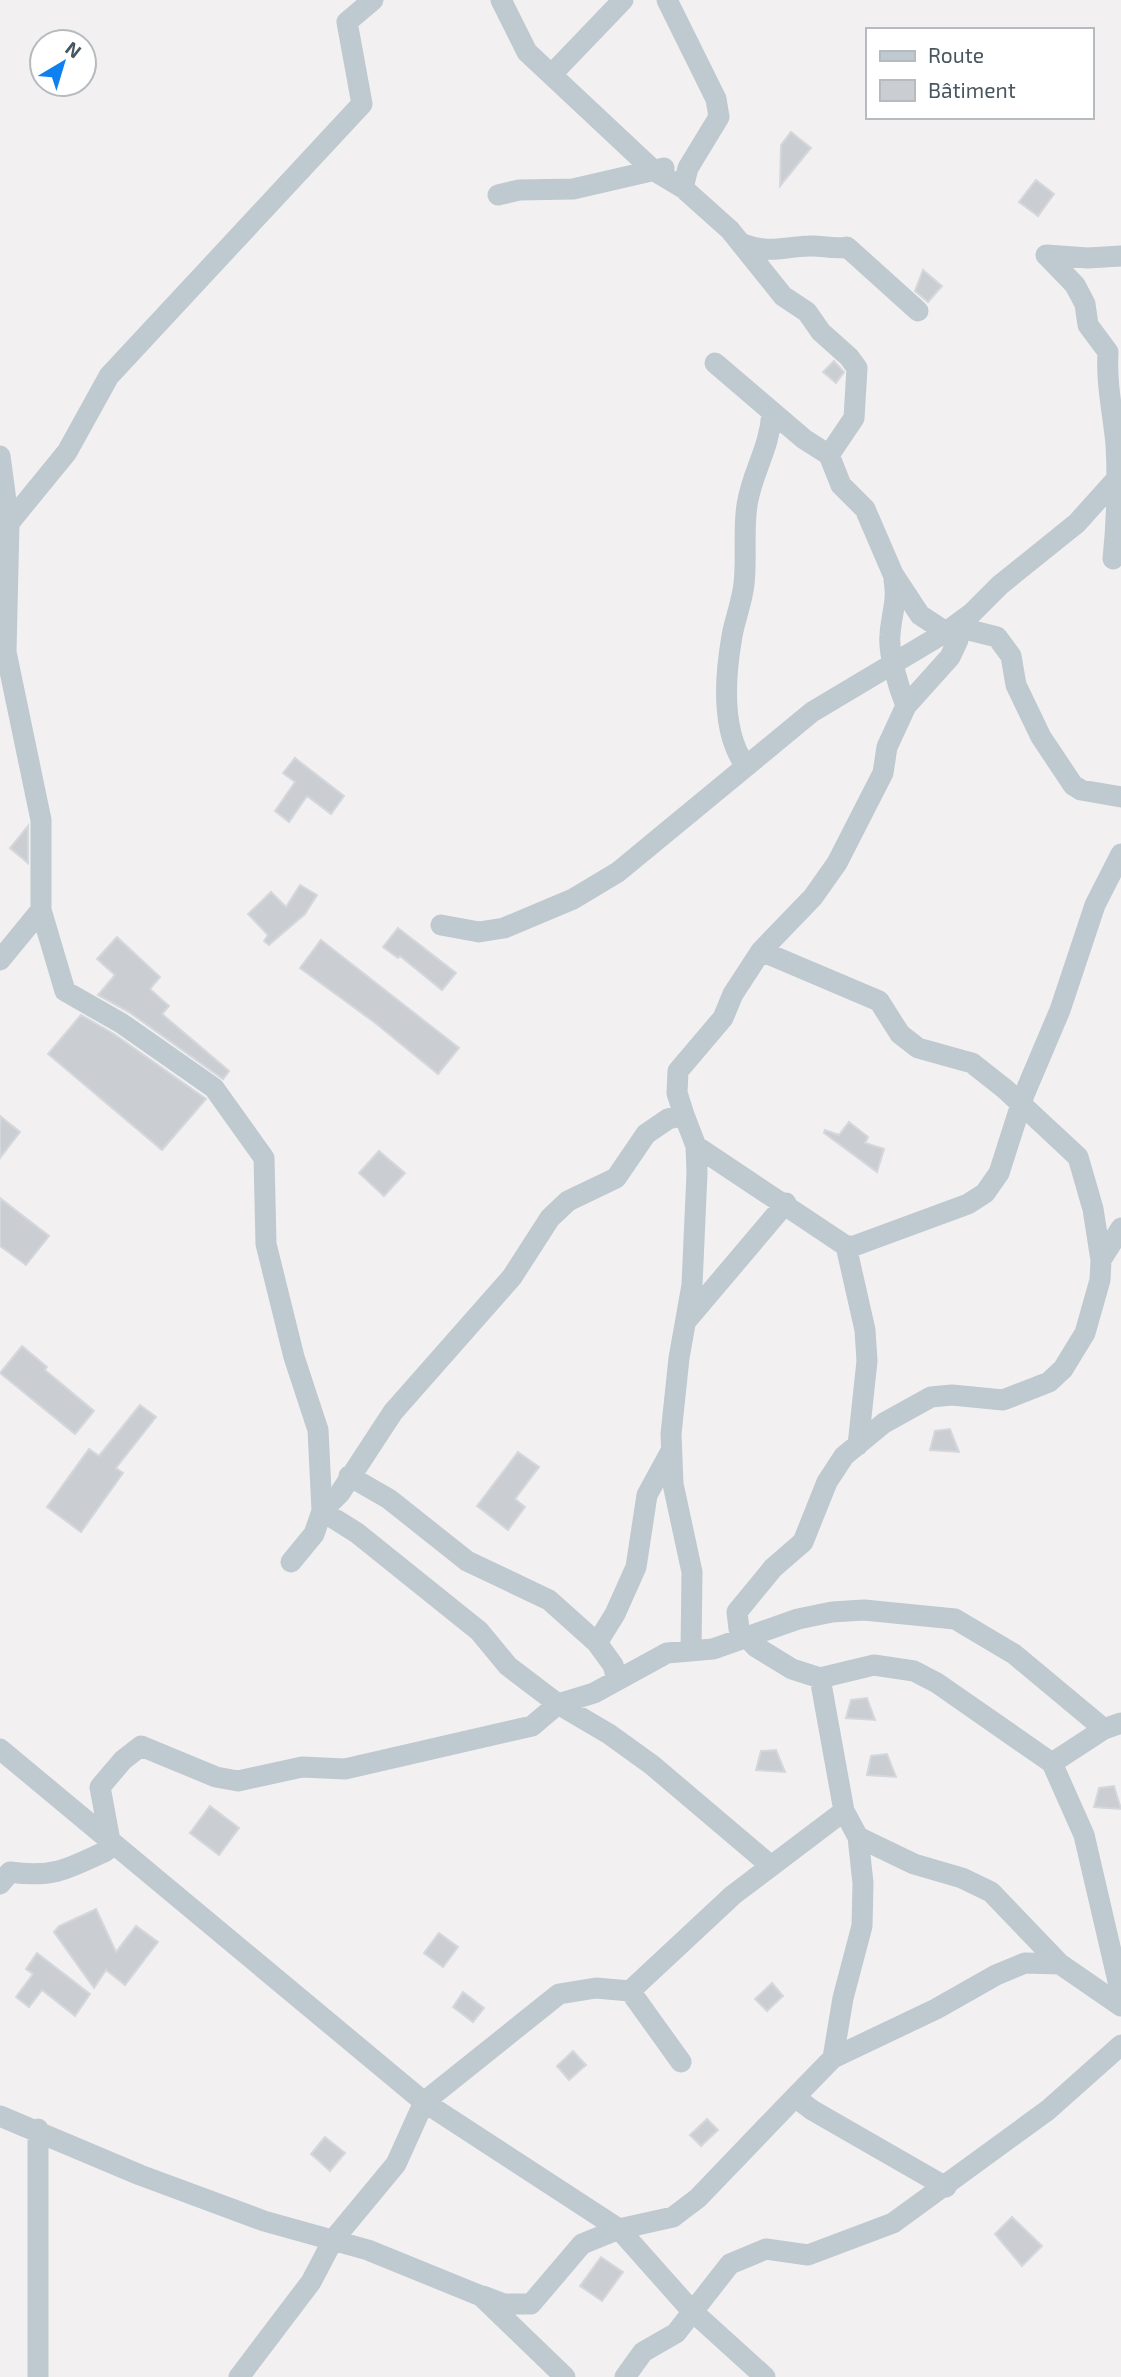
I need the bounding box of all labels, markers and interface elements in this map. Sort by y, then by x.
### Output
north arrow [28,28,98,98]
legend [866,28,1093,119]
text: N [61,36,86,62]
text: Route [928,42,984,67]
text: Bâtiment [928,77,1016,102]

